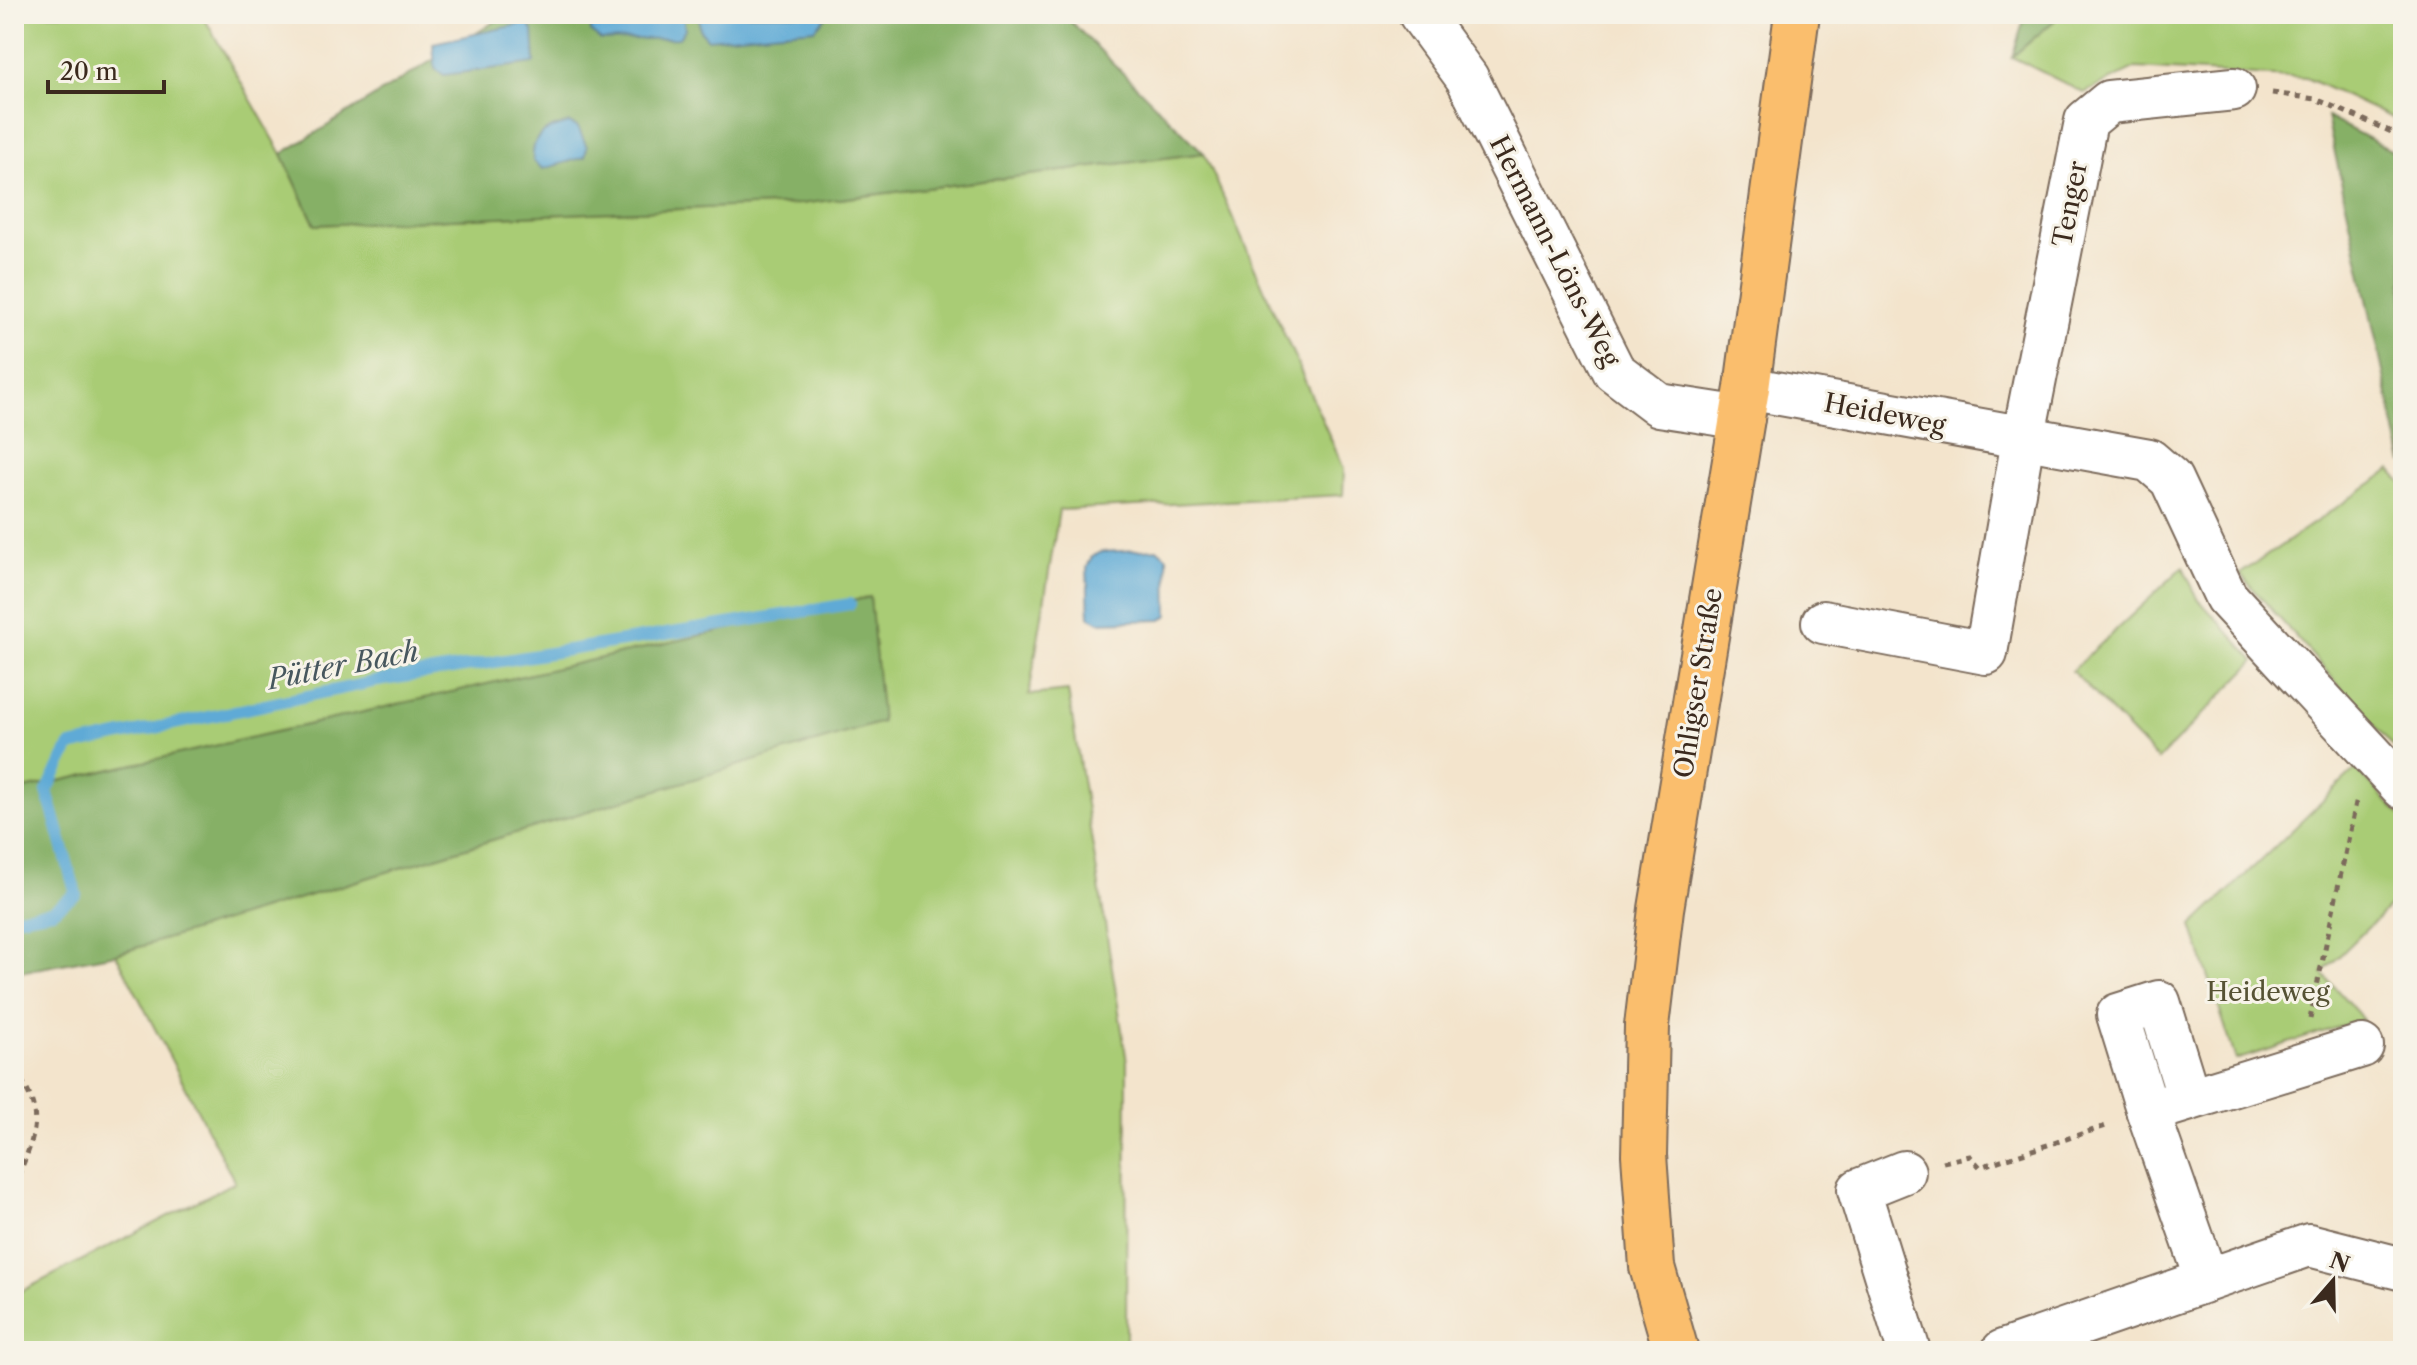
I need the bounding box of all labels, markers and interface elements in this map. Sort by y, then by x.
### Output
scale bar [48,44,164,94]
text: 20 m [60,57,118,86]
street label: Hermann-Löns-Weg [1483,130,1627,372]
street label: Tenger [2046,158,2094,250]
street label: Heideweg [1821,387,1949,442]
street label: Ohligser Straße [1667,586,1729,780]
water label: Pütter Bach [263,634,421,697]
park label: Heideweg [2206,976,2330,1008]
north arrow [2293,1241,2373,1321]
text: N [2326,1247,2353,1279]

